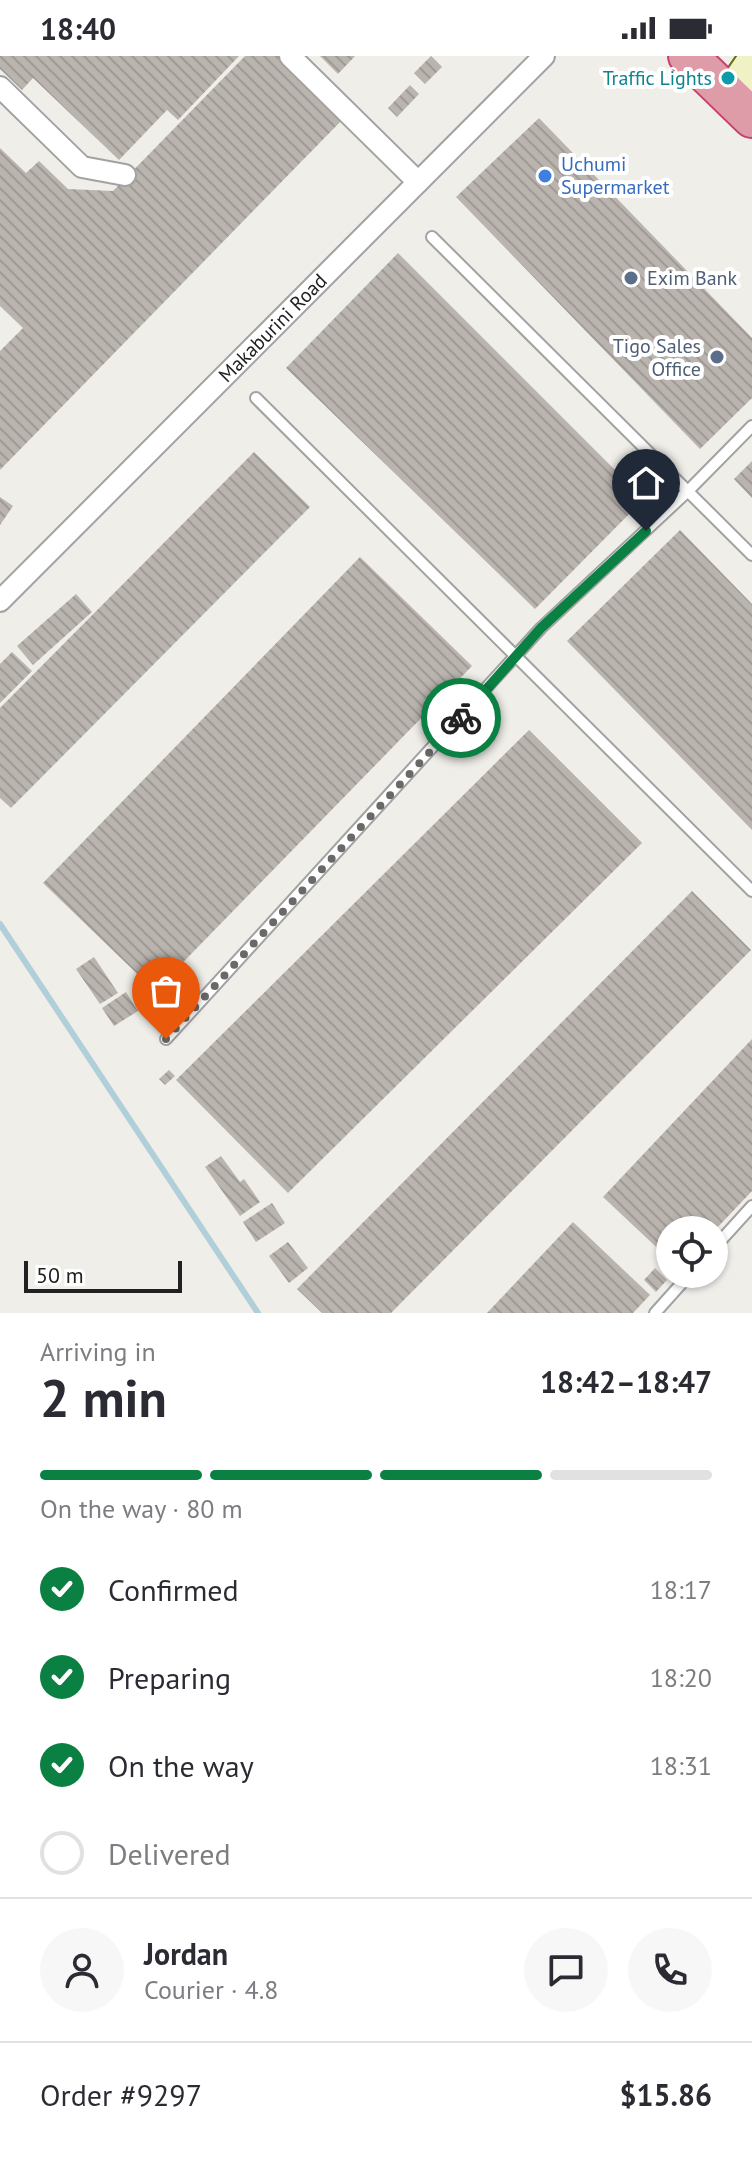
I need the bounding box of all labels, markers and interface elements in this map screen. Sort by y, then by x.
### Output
text: 18:40 [40,9,116,48]
place label: Traffic Lights [603,65,712,91]
marker: Traffic Lights [719,69,737,87]
place label: Uchumi Supermarket [561,151,670,200]
marker: Uchumi Supermarket [536,167,554,185]
place label: Exim Bank [647,265,737,291]
street label: Makaburini Road [213,268,332,388]
marker: Exim Bank [622,269,640,287]
place label: Tigo Sales Office [613,333,701,382]
marker: Tigo Sales Office [708,348,726,366]
pin [612,449,680,531]
icon: home [624,461,668,505]
courier [421,678,501,758]
icon: bike [439,696,483,740]
pin [132,957,200,1039]
icon: bag [144,969,188,1013]
map controls [656,1216,728,1288]
button: locate [656,1216,728,1288]
scale bar [24,1257,182,1293]
text: 50 m [36,1261,84,1289]
text: Arriving in [40,1335,156,1368]
text: 18:42–18:47 [540,1362,712,1401]
text: 2 min [40,1364,167,1431]
text: On the way · 80 m [40,1492,243,1525]
icon: check [40,1567,84,1611]
text: Confirmed [108,1570,239,1609]
text: 18:17 [650,1573,712,1606]
icon: check [40,1655,84,1699]
text: Preparing [108,1658,231,1697]
text: 18:20 [650,1661,712,1694]
icon: check [40,1743,84,1787]
text: On the way [108,1746,254,1785]
text: 18:31 [650,1749,712,1782]
text: Delivered [108,1834,231,1873]
button: person [40,1928,124,2012]
button: chat [524,1928,608,2012]
button: phone [628,1928,712,2012]
text: Jordan [144,1934,228,1973]
text: Courier · 4.8 [144,1973,278,2006]
text: Order #9297 [40,2075,202,2114]
text: $15.86 [620,2075,712,2114]

